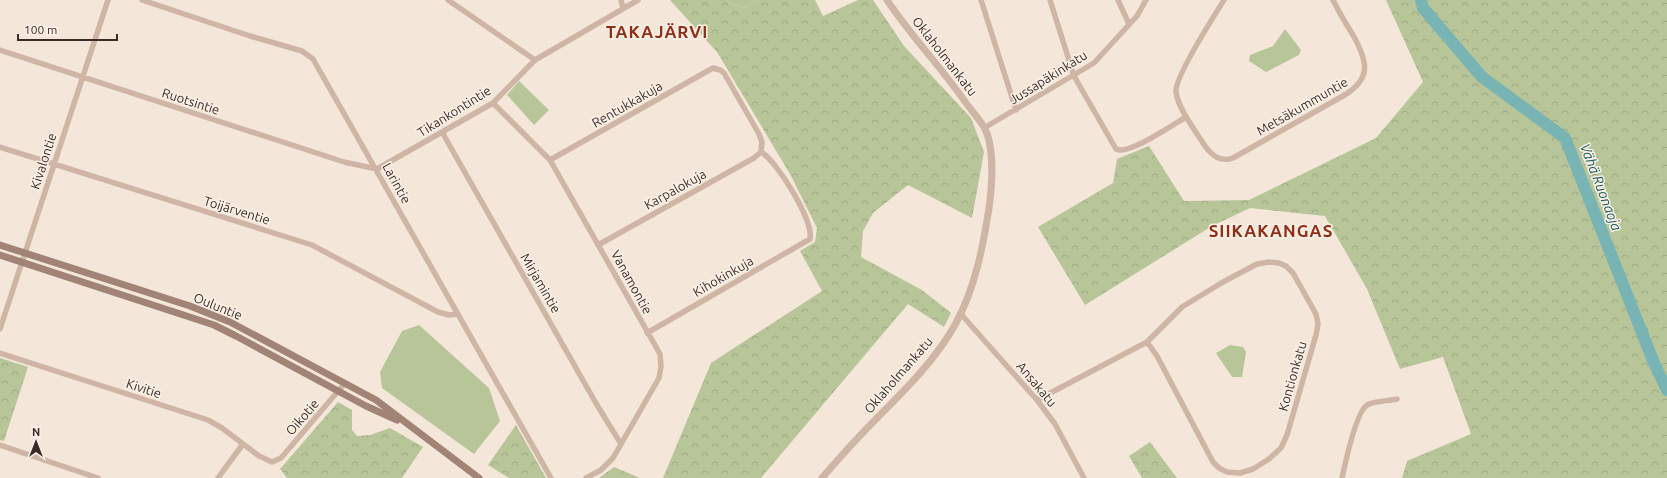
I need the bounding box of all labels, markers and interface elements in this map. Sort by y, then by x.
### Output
street label: Oklaholmankatu [910,14,980,98]
scale bar [18,16,117,42]
district label: TAKAJÄRVI [606,22,708,41]
text: 100 m [24,23,57,36]
street label: Jussapäkinkatu [1007,47,1089,107]
street label: Metsäkummuntie [1254,74,1350,138]
street label: Rentukkakuja [589,78,665,130]
street label: Tikankontintie [415,83,493,139]
street label: Ruotsintie [160,85,222,117]
street label: Kivalontie [27,131,59,191]
water label: Vähä Ruonaoja [1577,141,1625,233]
street label: Larintie [380,160,414,206]
street label: Karpalokuja [642,166,708,212]
street label: Toijärventie [202,193,272,227]
district label: SIIKAKANGAS [1209,221,1333,240]
street label: Vanamontie [609,248,655,316]
street label: Mirjamintie [518,251,564,315]
street label: Kihokinkuja [690,253,756,299]
street label: Ouluntie [192,290,244,322]
street label: Oklaholmankatu [861,334,935,416]
street label: Kontionkatu [1275,340,1309,412]
street label: Ansakatu [1014,359,1060,409]
street label: Kivitie [125,376,163,400]
street label: Oikotie [283,396,321,438]
north arrow [16,422,56,462]
text: N [32,426,40,438]

